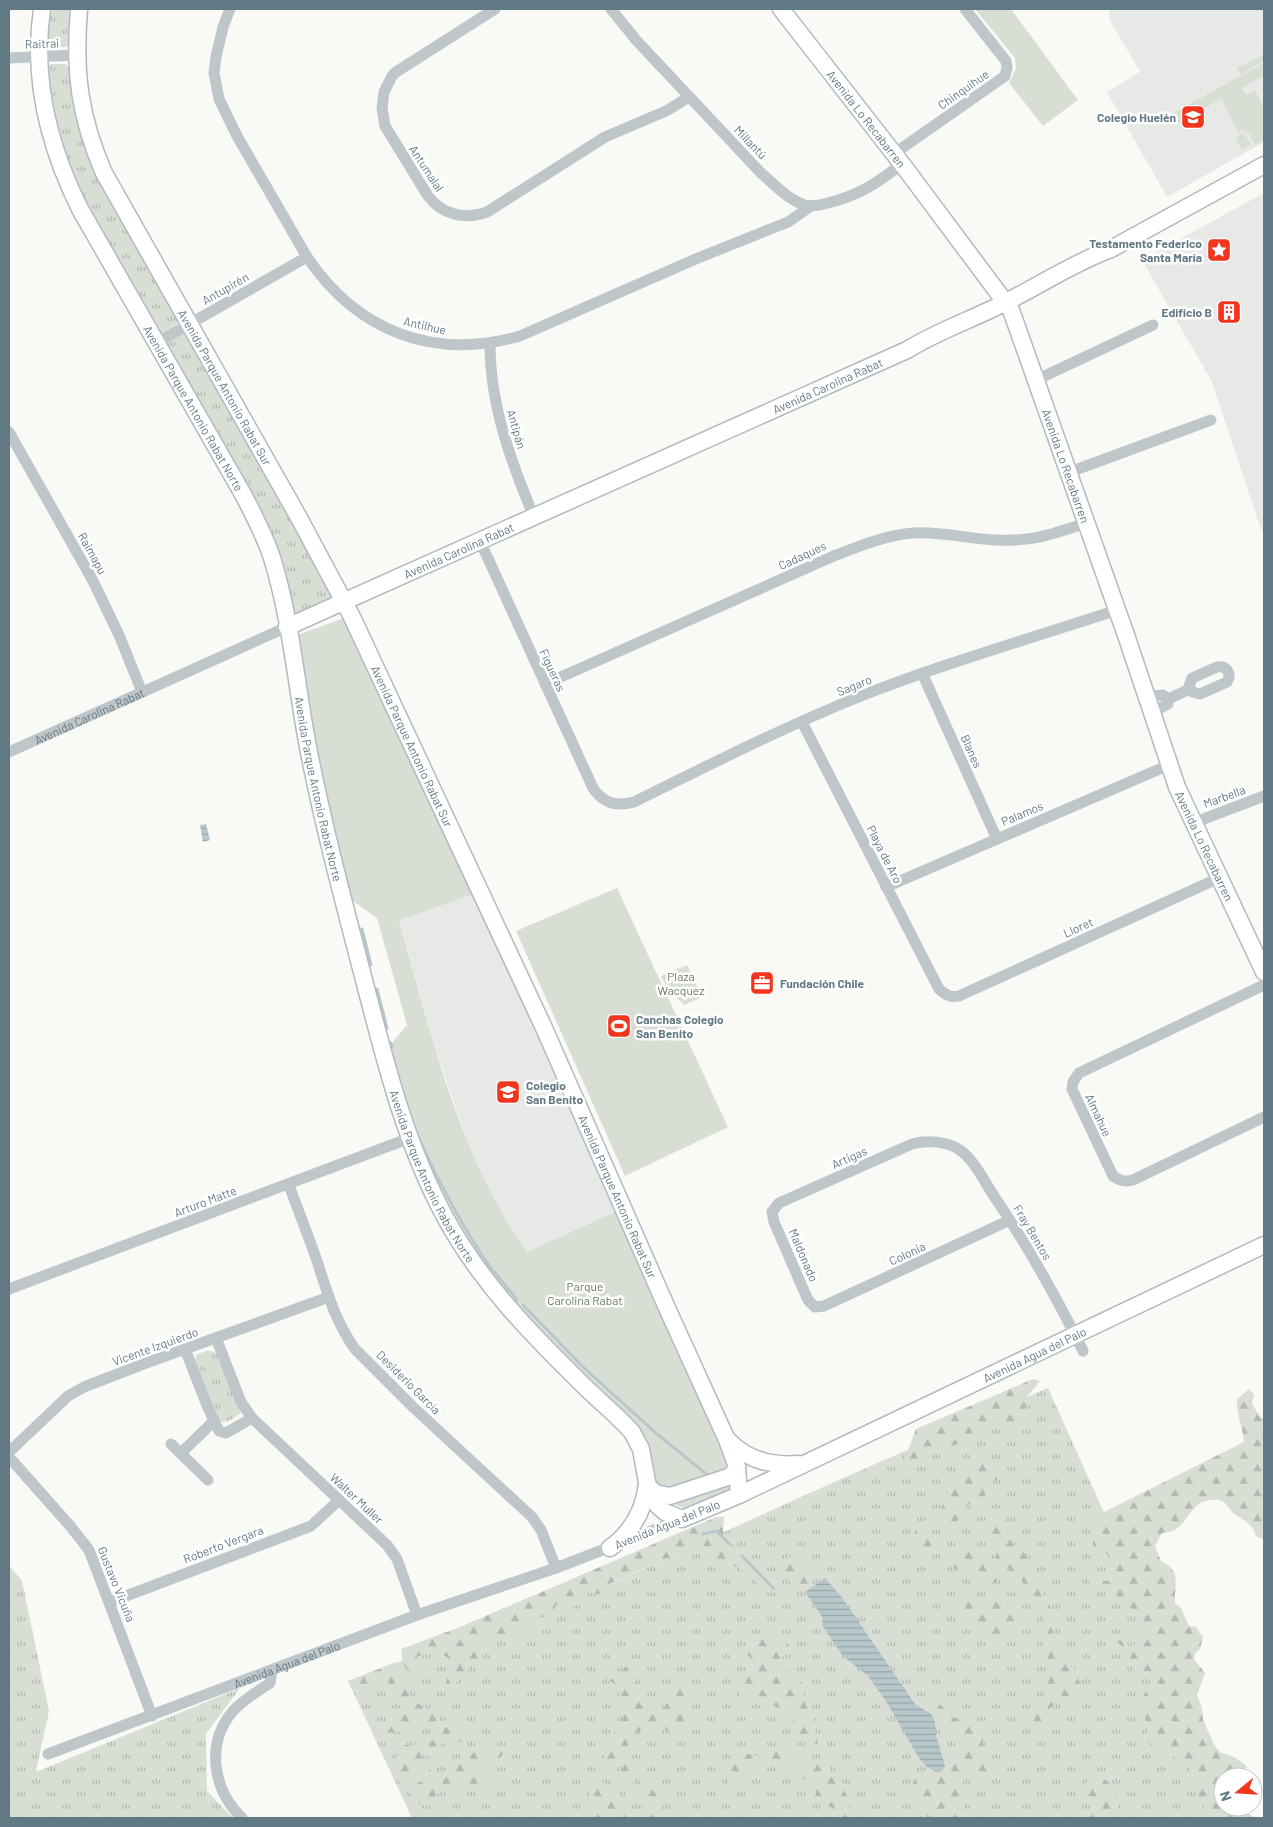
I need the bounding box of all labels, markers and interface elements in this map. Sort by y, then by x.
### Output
street label: Raitrai [25,35,59,51]
street label: Chinquihue [935,66,991,112]
street label: Avenida Lo Recabarren [824,67,909,170]
school or university icon: Colegio Huelén [1180,104,1206,130]
place label: Colegio Huelén [1097,110,1176,124]
street label: Millantú [732,123,770,161]
street label: Antumalal [407,142,447,194]
place label: Testamento Federico Santa María [1089,236,1202,264]
place icon: Testamento Federico Santa María [1206,237,1232,263]
street label: Antupirén [199,269,251,307]
building icon: Edificio B [1216,299,1242,325]
place label: Edificio B [1161,305,1212,319]
street label: Avenida Parque Antonio Rabat Sur [176,307,275,468]
street label: Antilhue [402,313,448,337]
street label: Avenida Parque Antonio Rabat Norte [141,323,247,493]
street label: Avenida Carolina Rabat [770,355,885,416]
street label: Avenida Lo Recabarren [1040,407,1093,524]
street label: Antipán [505,408,529,450]
street label: Avenida Carolina Rabat [401,520,516,581]
street label: Raimapu [76,530,110,576]
street label: Cadaques [776,538,828,572]
street label: Figueras [537,646,569,694]
street label: Avenida Parque Antonio Rabat Sur [369,663,456,830]
street label: Sagaro [834,672,874,698]
street label: Avenida Carolina Rabat [32,685,146,747]
street label: Avenida Parque Antonio Rabat Norte [293,695,345,883]
street label: Blanes [959,732,986,770]
street label: Marbella [1201,782,1247,810]
street label: Avenida Lo Recabarren [1173,789,1236,903]
street label: Palamos [999,798,1045,828]
street label: Playa de Aro [864,823,906,885]
street label: Lloret [1061,914,1095,940]
park label: Plaza Wacquez [657,969,705,997]
office icon: Fundación Chile [749,970,775,996]
place label: Fundación Chile [780,976,864,990]
place label: Canchas Colegio San Benito [636,1012,724,1040]
sports icon: Canchas Colegio San Benito [606,1013,632,1039]
place label: Colegio San Benito [526,1078,583,1106]
school or university icon: Colegio San Benito [495,1079,521,1105]
street label: Avenida Parque Antonio Rabat Norte [387,1088,478,1265]
street label: Almahue [1083,1091,1115,1139]
street label: Avenida Parque Antonio Rabat Sur [576,1113,660,1281]
street label: Artigas [829,1143,869,1171]
street label: Arturo Matte [172,1183,238,1219]
street label: Fray Bentos [1011,1202,1055,1262]
street label: Maldonado [787,1226,821,1284]
street label: Colonia [886,1238,928,1268]
park label: Parque Carolina Rabat [547,1279,623,1307]
street label: Vicente Izquierdo [110,1324,200,1368]
street label: Avenida Agua del Palo [980,1324,1088,1385]
street label: Desiderio García [374,1347,444,1417]
street label: Walter Muller [328,1470,387,1527]
street label: Avenida Agua del Palo [612,1496,722,1552]
street label: Roberto Vergara [181,1522,265,1566]
street label: Gustavo Vicuña [96,1544,138,1624]
street label: Avenida Agua del Palo [231,1638,342,1691]
north arrow [1213,1767,1263,1817]
text: N [1216,1789,1235,1803]

